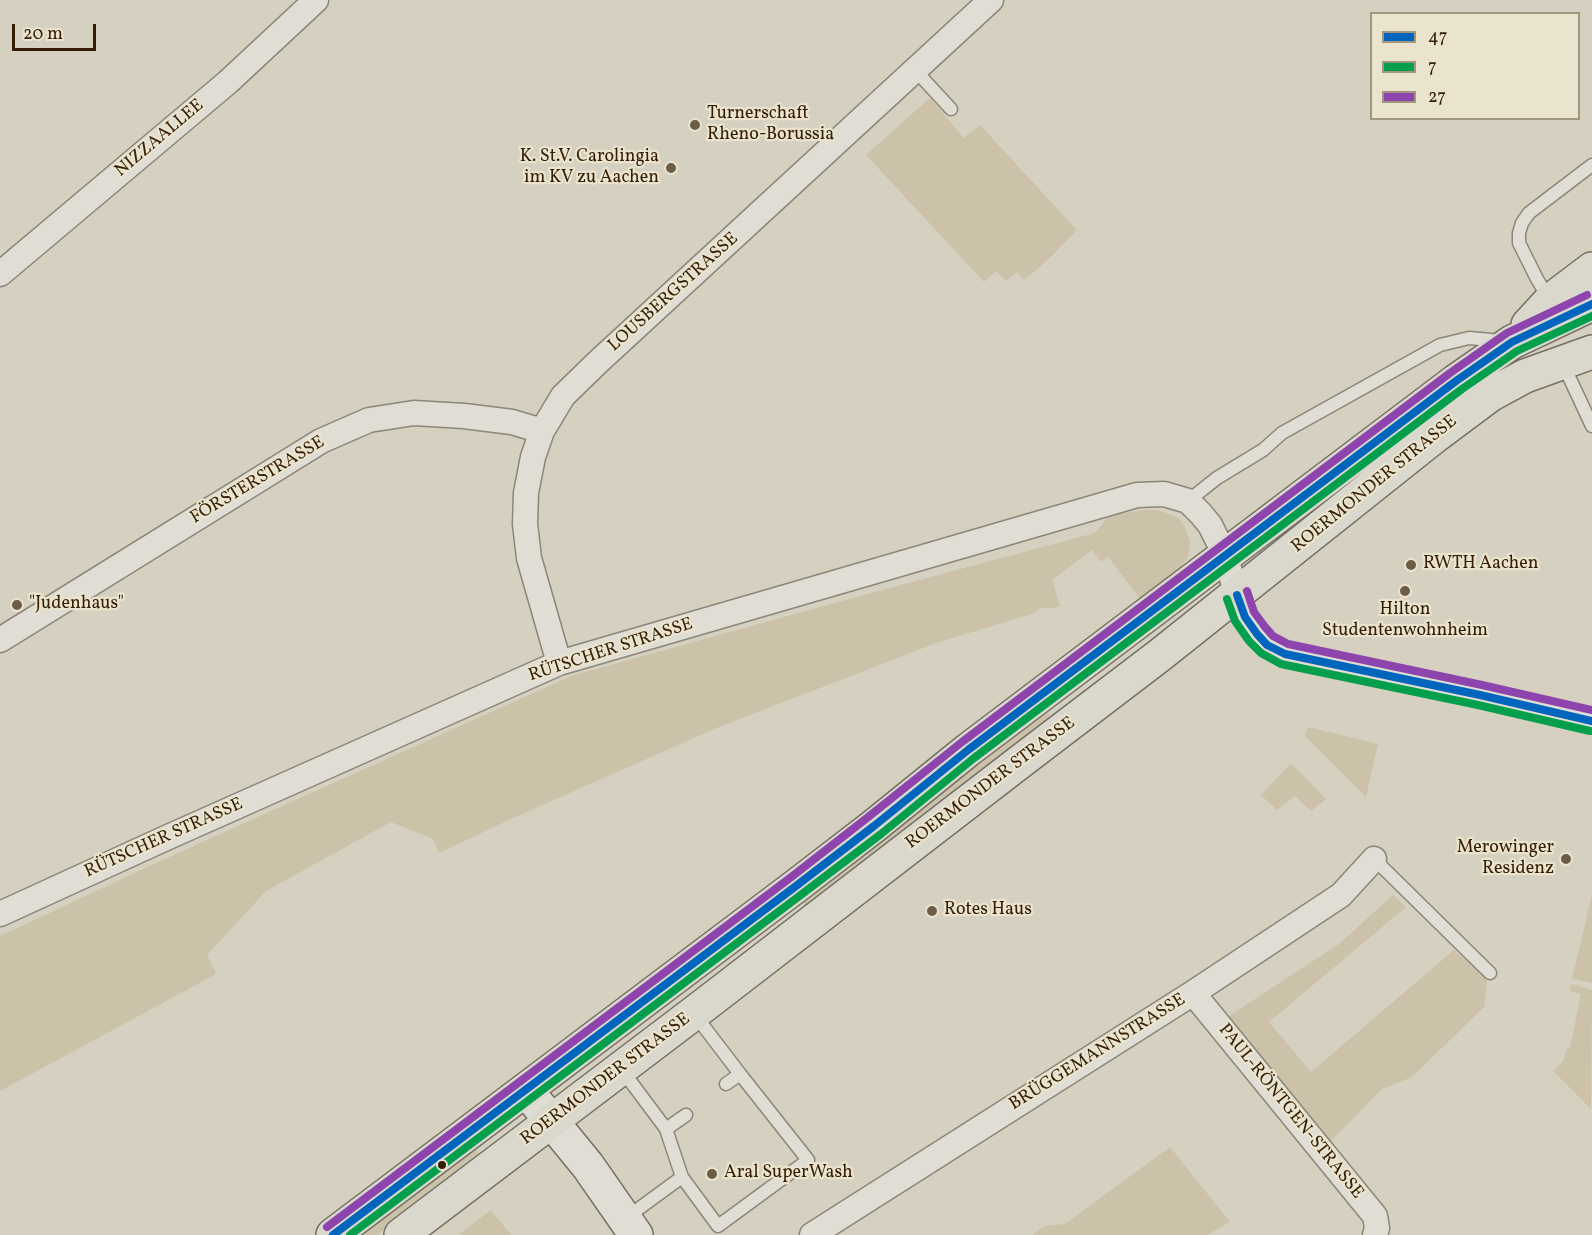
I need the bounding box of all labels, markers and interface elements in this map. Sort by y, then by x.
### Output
scale bar [15,12,99,50]
legend [1370,12,1580,120]
text: 20 m [23,22,63,47]
text: 47 [1428,25,1447,50]
text: 7 [1428,55,1437,80]
text: 27 [1428,85,1446,110]
street label: NIZZAALLEE [111,96,209,182]
place label: Turnerschaft Rheno-Borussia [707,104,834,146]
marker: Turnerschaft Rheno-Borussia [688,118,702,132]
place label: K. St.V. Carolingia im KV zu Aachen [520,147,659,190]
marker: K. St.V. Carolingia im KV zu Aachen [664,161,678,175]
street label: LOUSBERGSTRASSE [604,229,744,357]
street label: ROERMONDER STRASSE [1288,412,1462,558]
street label: FÖRSTERSTRASSE [187,432,329,530]
place label: RWTH Aachen [1423,554,1539,576]
marker: RWTH Aachen [1404,558,1418,572]
marker: Hilton Studentenwohnheim [1398,584,1412,598]
place label: "Judenhaus" [29,594,124,616]
marker: "Judenhaus" [10,598,24,612]
place label: Hilton Studentenwohnheim [1322,600,1488,642]
street label: RÜTSCHER STRASSE [526,614,696,688]
street label: ROERMONDER STRASSE [902,713,1080,855]
street label: RÜTSCHER STRASSE [81,794,247,884]
place label: Merowinger Residenz [1457,838,1554,880]
marker: Merowinger Residenz [1559,852,1573,866]
place label: Rotes Haus [944,900,1032,922]
marker: Rotes Haus [925,904,939,918]
street label: BRÜGGEMANNSTRASSE [1006,990,1190,1116]
street label: ROERMONDER STRASSE [517,1009,695,1151]
street label: PAUL-RÖNTGEN-STRASSE [1213,1020,1367,1204]
unlabelled marker [436,1159,448,1171]
place label: Aral SuperWash [724,1163,853,1185]
marker: Aral SuperWash [705,1167,719,1181]

